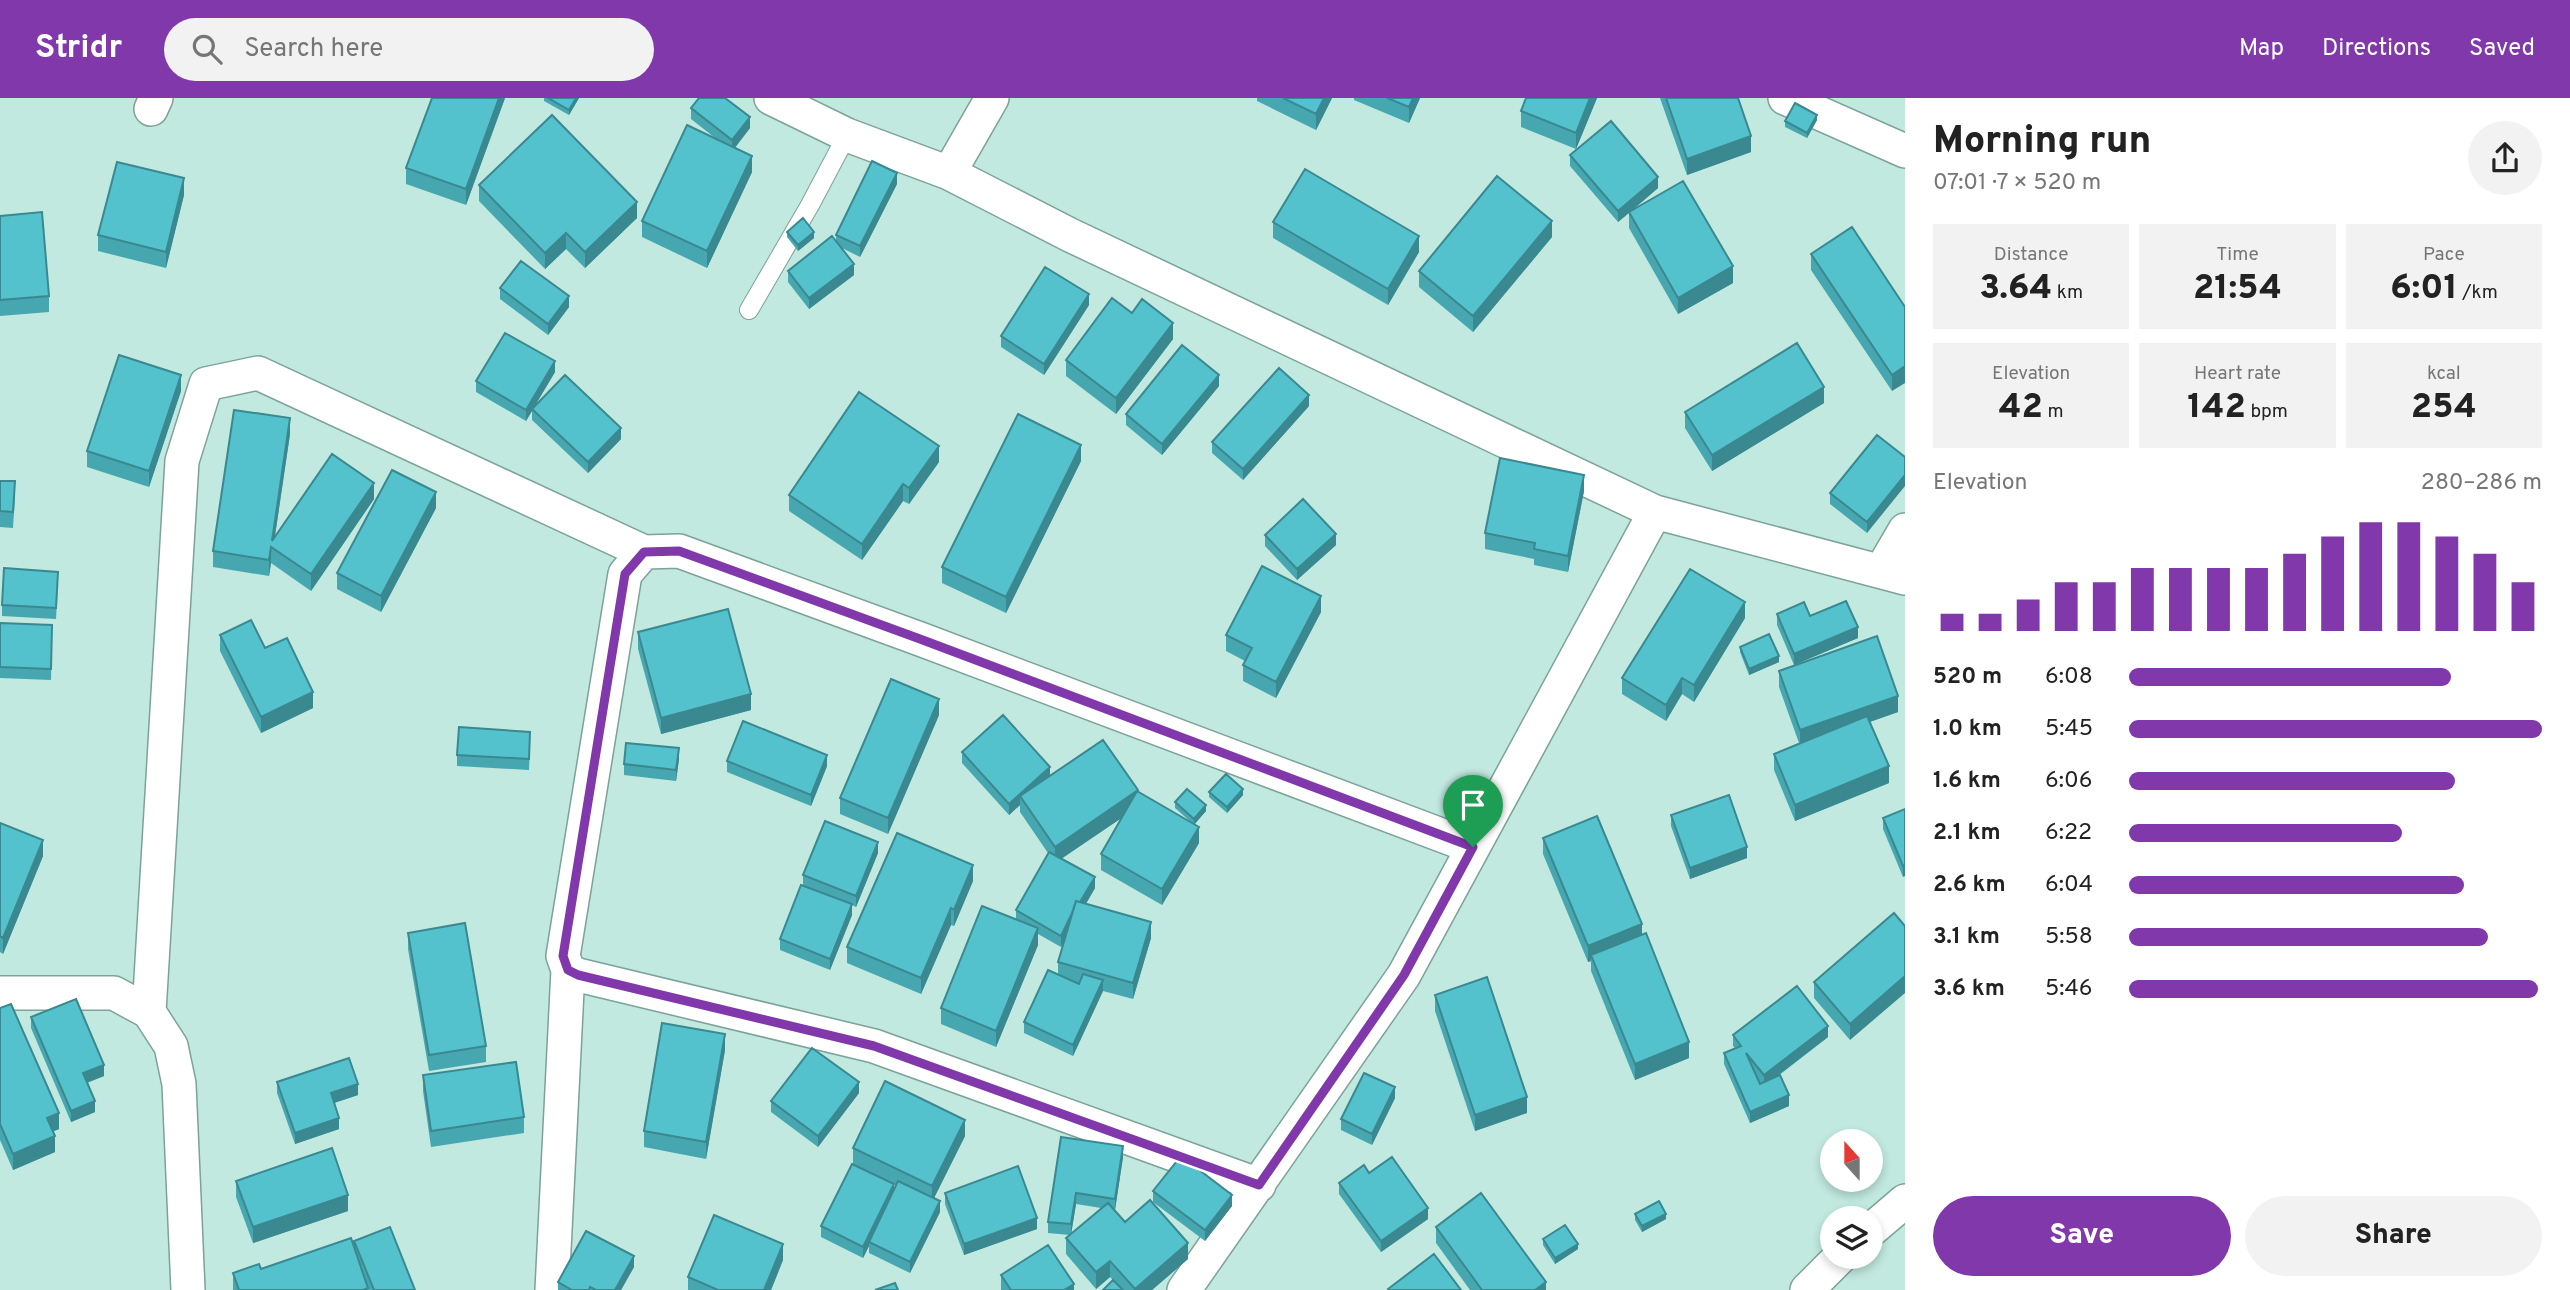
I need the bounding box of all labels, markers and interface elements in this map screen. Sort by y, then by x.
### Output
search box [164,18,654,81]
text: Stridr [35,28,122,70]
icon: search [188,30,226,68]
text: Search here [244,33,383,66]
text: Map [2239,34,2284,64]
text: Directions [2322,34,2431,64]
text: Saved [2469,34,2535,64]
text: Morning run [1933,118,2151,167]
button: share [2468,121,2542,195]
text: 07:01 · 7 × 520 m [1933,169,2101,198]
text: Distance [1994,243,2068,267]
text: Time [2216,243,2259,267]
text: Pace [2423,243,2465,267]
text: 3.64 [1979,267,2052,311]
text: 21:54 [2193,267,2282,311]
text: 6:01 [2390,267,2458,311]
text: km [2052,281,2083,305]
text: /km [2458,281,2498,305]
text: Elevation [1992,362,2070,386]
text: Heart rate [2194,362,2281,386]
text: kcal [2427,362,2461,386]
text: 42 [1999,386,2043,430]
text: 142 [2187,386,2246,430]
text: 254 [2411,386,2477,430]
text: m [2043,400,2064,424]
text: bpm [2246,400,2288,424]
text: Elevation [1933,469,2028,498]
text: 280–286 m [2421,469,2542,498]
text: 520 m [1933,663,2002,692]
text: 6:08 [2045,663,2093,692]
text: 1.0 km [1933,715,2002,744]
text: 5:45 [2045,715,2093,744]
text: 1.6 km [1933,767,2001,796]
text: 6:06 [2045,767,2092,796]
pin [1443,775,1503,847]
icon: arrive [1454,786,1492,824]
text: 2.1 km [1933,819,2001,848]
text: 6:22 [2045,819,2092,848]
text: 2.6 km [1933,871,2006,900]
text: 6:04 [2045,871,2093,900]
text: 3.1 km [1933,923,2000,952]
text: 5:58 [2045,923,2093,952]
text: 3.6 km [1933,975,2005,1004]
text: 5:46 [2045,975,2092,1004]
north arrow [1820,1129,1883,1192]
map controls [1820,1129,1883,1269]
button: Save [1933,1196,2231,1276]
button: Share [2245,1196,2542,1276]
button: layers [1820,1206,1883,1269]

